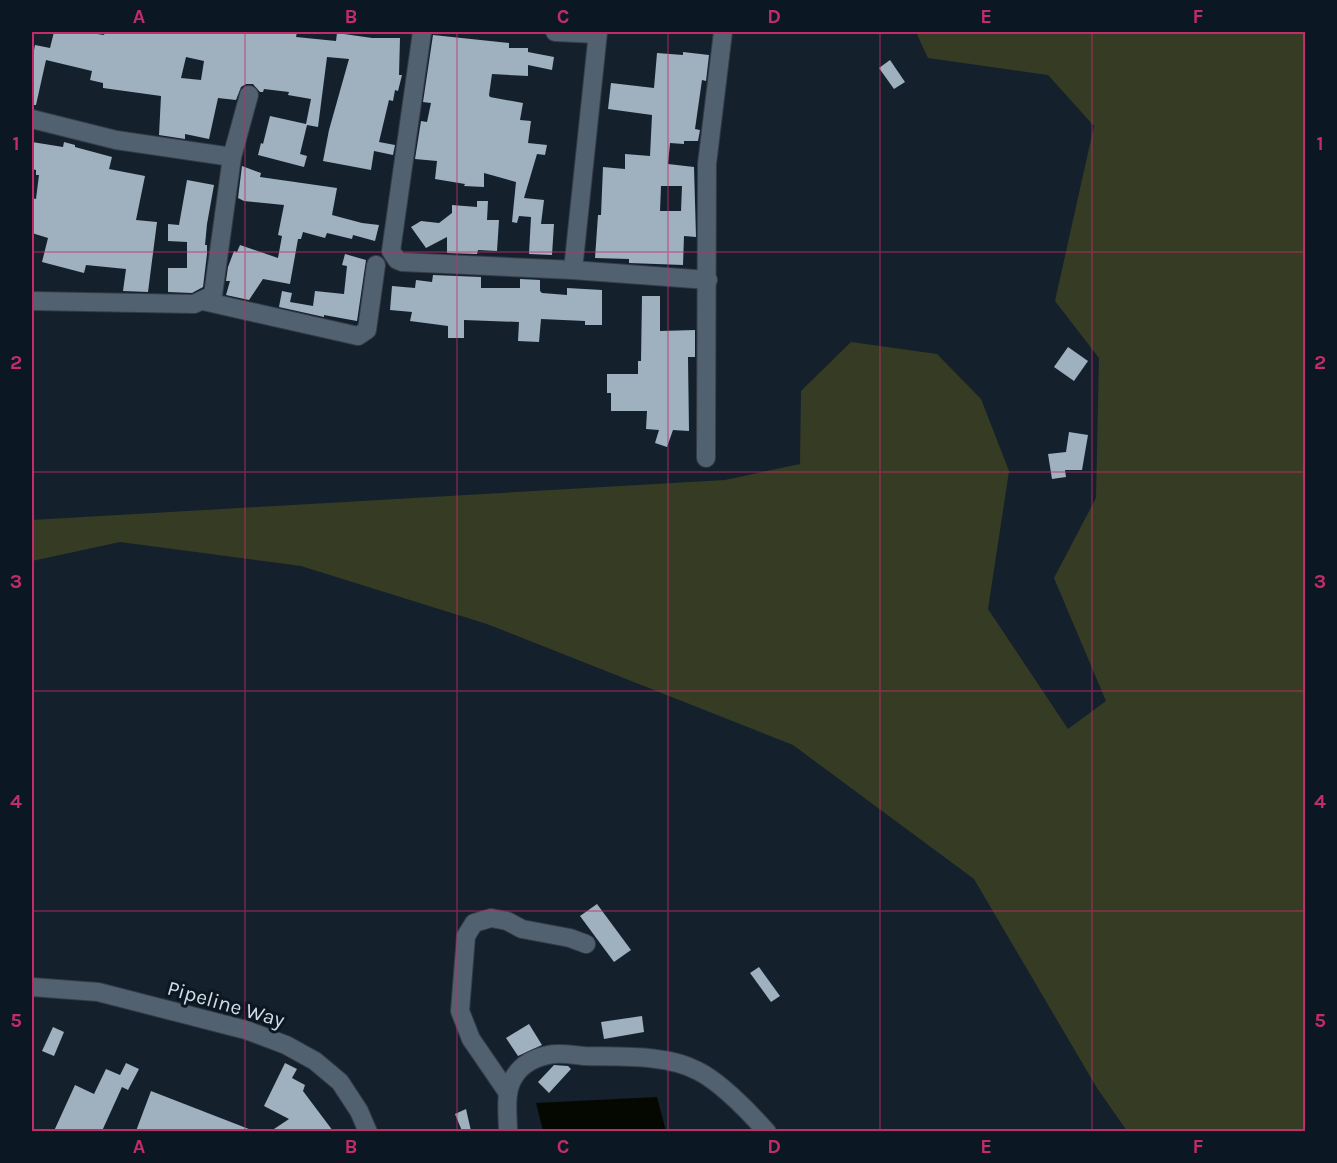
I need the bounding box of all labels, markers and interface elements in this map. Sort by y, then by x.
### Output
text: A [133,5,146,28]
text: B [345,5,357,28]
text: C [557,5,569,28]
text: D [767,5,781,28]
text: E [980,5,992,28]
text: F [1193,5,1204,28]
text: 1 [12,132,20,155]
text: 1 [1316,132,1324,155]
text: 2 [10,351,22,374]
text: 2 [1314,351,1326,374]
text: 3 [10,570,22,593]
text: 3 [1314,570,1326,593]
text: 4 [10,790,22,813]
text: 4 [1314,790,1326,813]
street label: Pipeline Way [165,976,288,1032]
text: 5 [10,1009,22,1032]
text: 5 [1314,1009,1326,1032]
text: A [133,1135,146,1158]
text: B [345,1135,357,1158]
text: C [557,1135,569,1158]
text: D [767,1135,781,1158]
text: E [980,1135,992,1158]
text: F [1193,1135,1204,1158]

